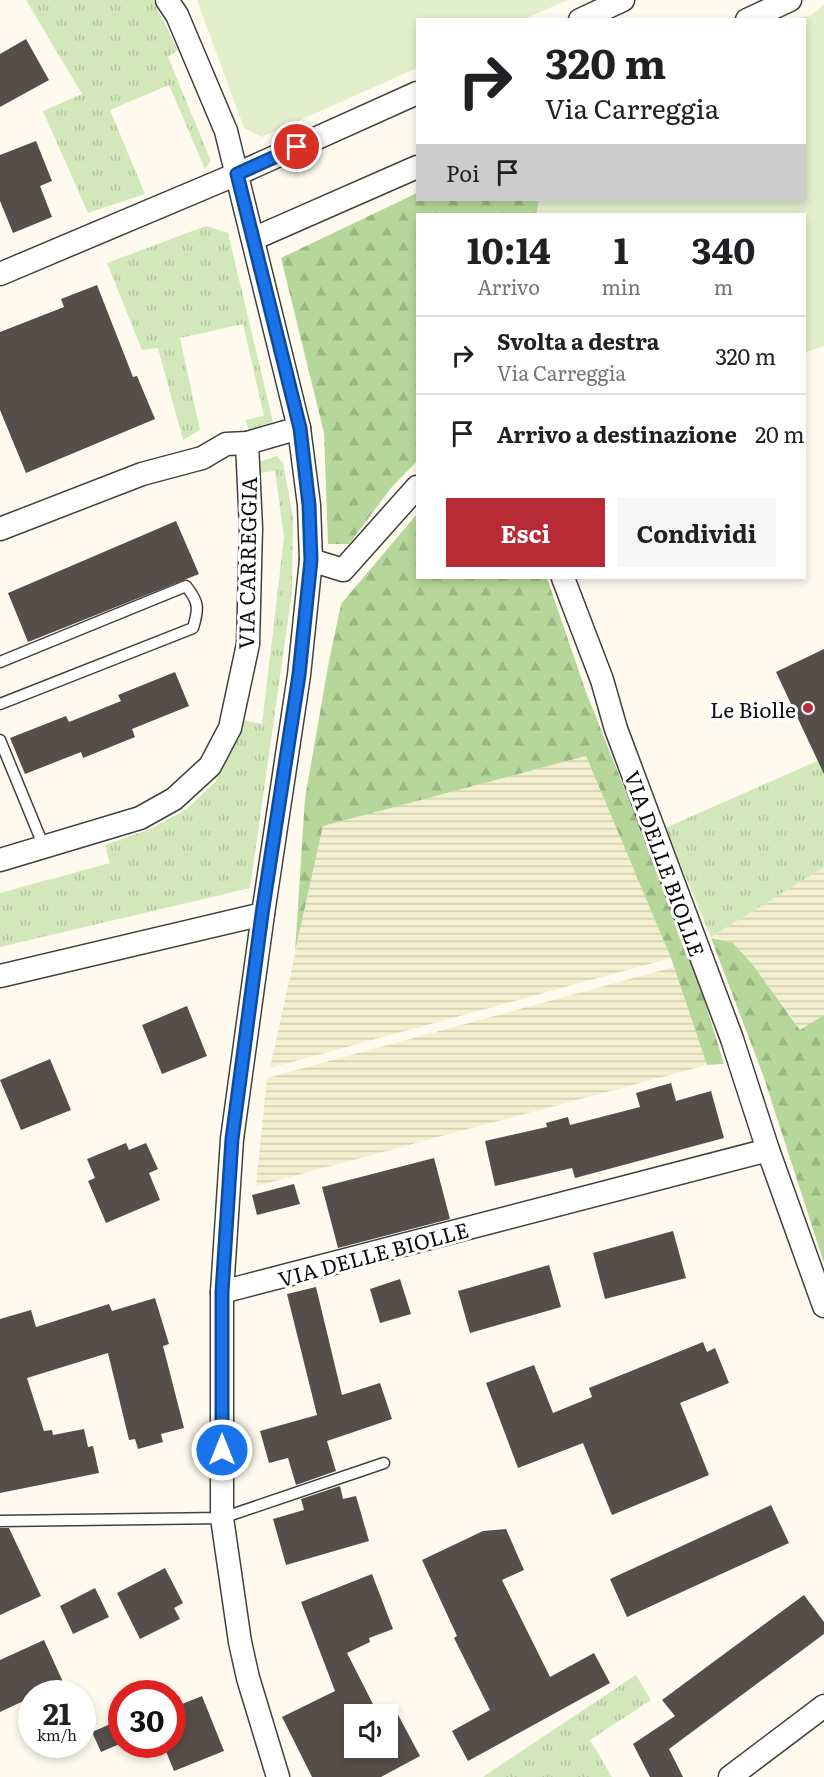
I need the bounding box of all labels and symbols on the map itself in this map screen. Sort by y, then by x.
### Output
pin [271,121,322,172]
street label: VIA CARREGGIA [229,476,263,650]
place label: Le Biolle [710,693,796,724]
marker: Le Biolle [801,701,815,715]
street label: VIA DELLE BIOLLE [618,766,714,960]
street label: VIA DELLE BIOLLE [274,1213,472,1293]
position arrow [190,1418,254,1482]
speed limit sign: 30 [108,1680,186,1758]

